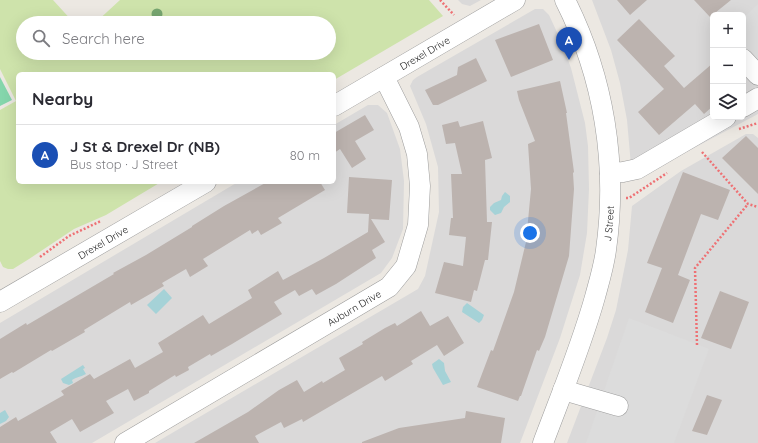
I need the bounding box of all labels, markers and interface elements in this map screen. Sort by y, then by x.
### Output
map controls [710,12,746,120]
button: + [710,12,746,48]
search box [16,16,336,60]
icon: search [30,27,52,49]
pin: A [556,27,582,60]
text: Search here [62,29,145,48]
street label: Drexel Drive [397,33,452,73]
button: − [710,48,746,84]
button: layers [710,84,746,120]
text: Nearby [32,88,93,109]
text: J St & Drexel Dr (NB) [70,137,220,156]
text: A [41,147,49,163]
text: 80 m [290,147,320,163]
text: Bus stop · J Street [70,156,178,172]
street label: J Street [601,205,616,242]
street label: Drexel Drive [75,222,131,262]
your location [520,223,540,243]
street label: Auburn Drive [325,287,384,329]

